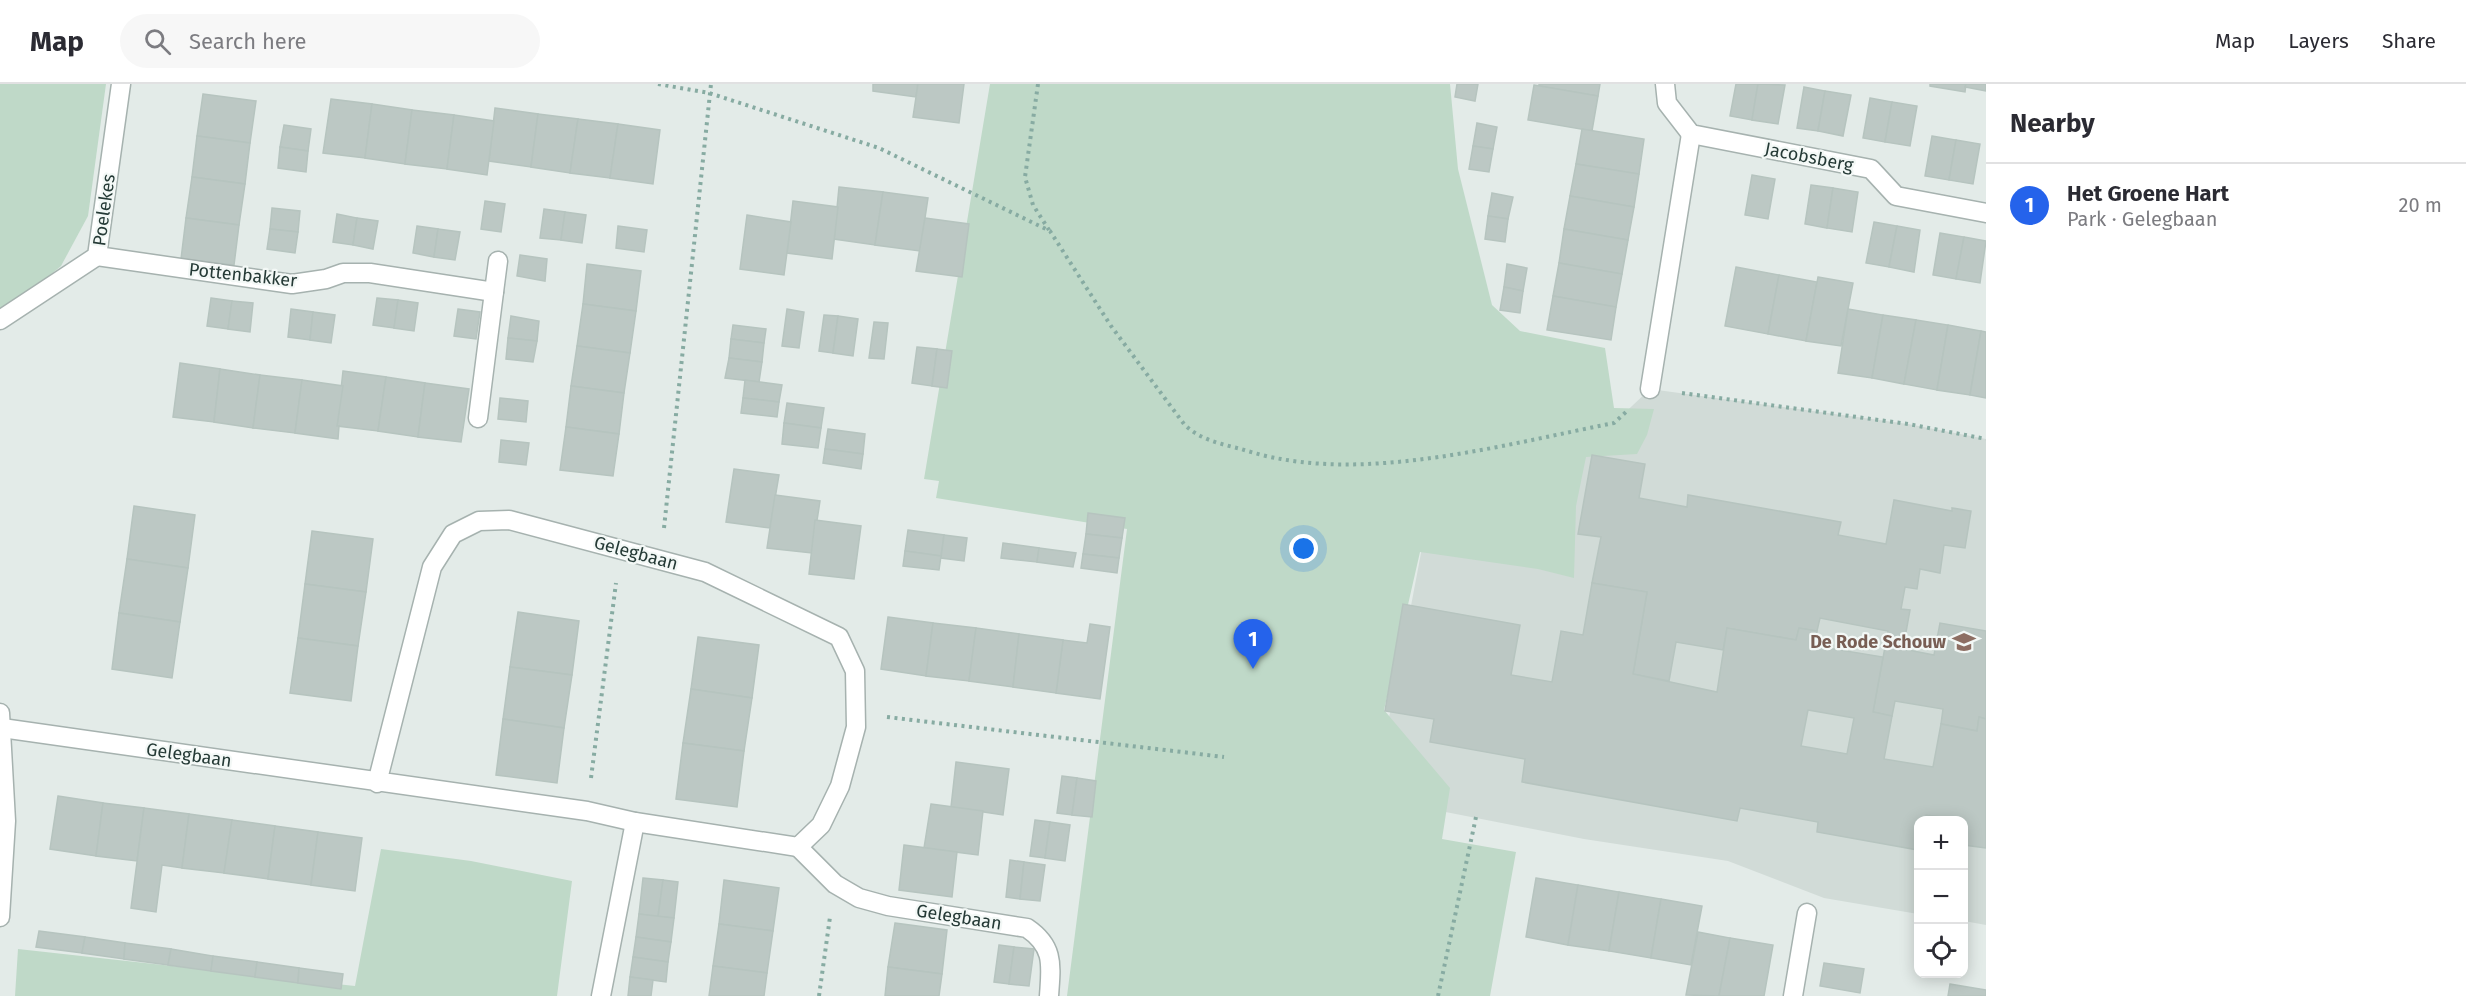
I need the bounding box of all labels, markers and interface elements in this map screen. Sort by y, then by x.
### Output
search box [120,14,540,68]
text: Map [30,25,84,58]
icon: search [141,25,174,58]
text: Search here [189,28,307,55]
text: Map [2215,28,2255,54]
text: Layers [2288,28,2349,54]
text: Share [2382,28,2436,54]
text: Nearby [2010,108,2095,139]
street label: Jacobsberg [1763,138,1856,176]
street label: Poelekes [88,173,120,247]
text: Het Groene Hart [2067,180,2229,207]
text: 1 [2025,193,2034,217]
text: 20 m [2399,193,2442,217]
text: Park · Gelegbaan [2067,207,2217,231]
street label: Pottenbakker [188,258,298,292]
street label: Gelegbaan [592,531,680,575]
your location [1289,534,1318,563]
pin: 1 [1234,620,1272,669]
school or university icon: De Rode Schouw [1951,629,1977,655]
place label: De Rode Schouw [1810,631,1947,653]
street label: Gelegbaan [145,738,233,772]
map controls [1914,816,1968,978]
button: + [1914,816,1968,870]
button: − [1914,870,1968,924]
street label: Gelegbaan [915,899,1003,935]
button: locate [1914,924,1968,978]

